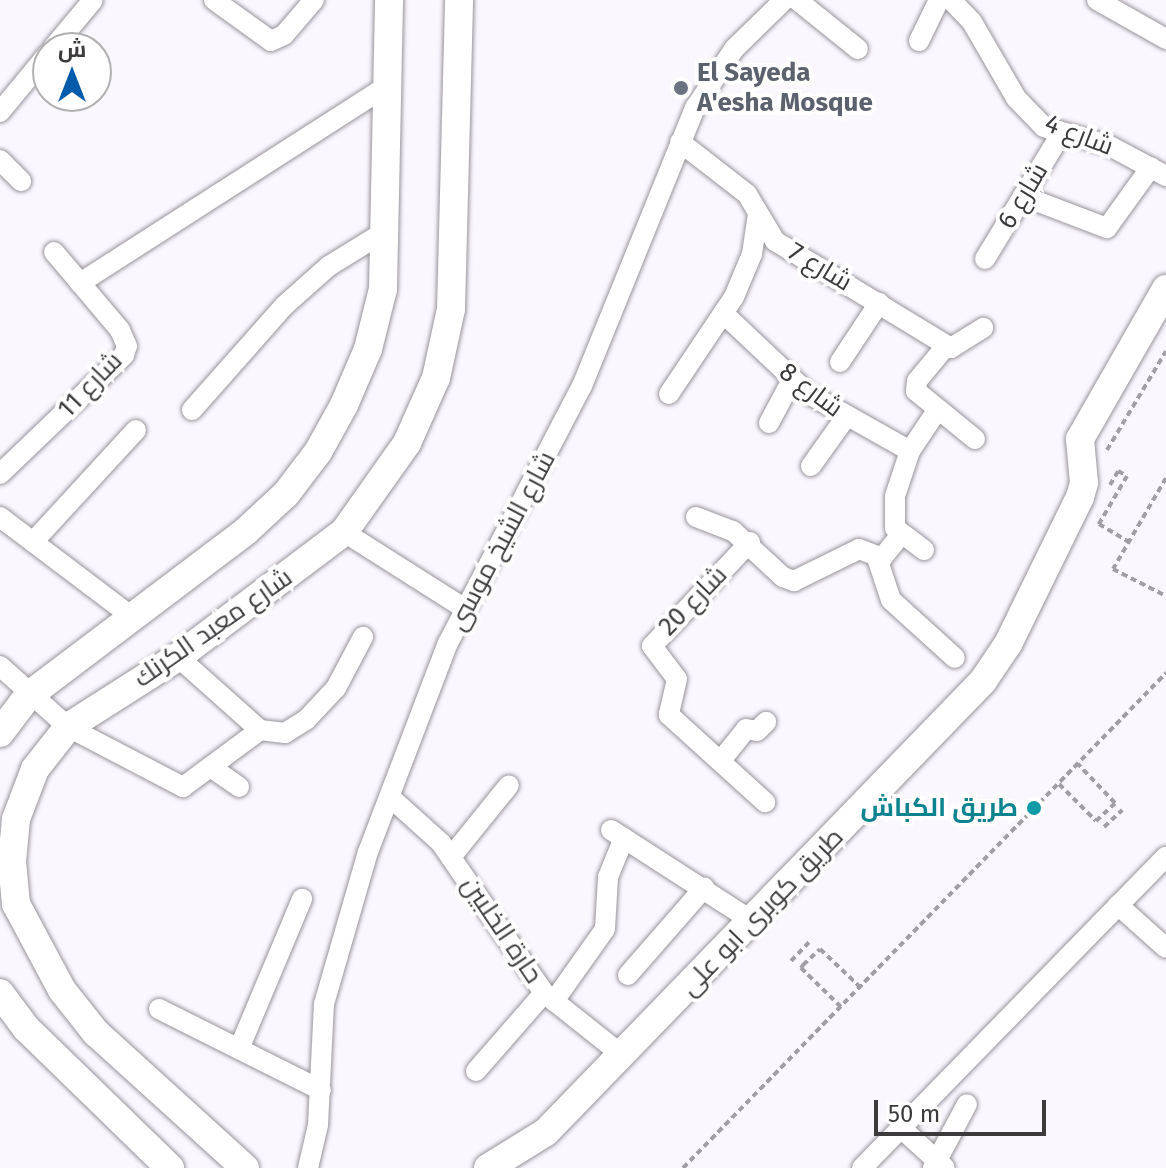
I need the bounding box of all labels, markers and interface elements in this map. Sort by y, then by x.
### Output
north arrow [32,32,112,112]
text: ش [58,36,86,63]
place label: El Sayeda A'esha Mosque [697,57,873,118]
marker: El Sayeda A'esha Mosque [672,79,690,97]
street label: شارع 4 [1040,108,1118,162]
street label: شارع 6 [991,157,1055,235]
street label: شارع 7 [782,236,858,298]
street label: شارع 11 [51,346,129,424]
street label: شارع 8 [773,356,849,424]
street label: شارع الشيخ موسى [442,446,562,636]
street label: شارع 20 [652,560,734,642]
street label: شارع معبد الكرنك [128,562,298,694]
place label: طريق الكباش [861,792,1018,824]
marker: طريق الكباش [1025,799,1043,817]
street label: طريق كوبرى ابو على [674,822,850,1002]
street label: حارة الخلبين [455,871,549,989]
scale bar [878,1084,1050,1134]
text: 50 m [888,1100,940,1128]

